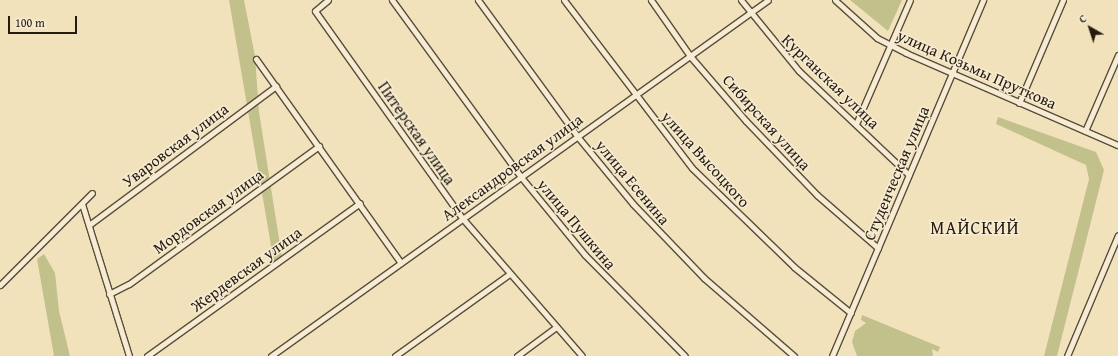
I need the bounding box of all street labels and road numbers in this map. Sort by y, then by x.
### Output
street label: улица Козьмы Пруткова [894,25,1060,113]
street label: Курганская улица [778,30,884,132]
street label: Сибирская улица [719,70,815,174]
street label: Питерская улица [374,78,460,188]
street label: Уваровская улица [118,99,232,191]
street label: Студенческая улица [859,103,933,243]
street label: улица Высоцкого [658,107,754,211]
street label: Александровская улица [438,109,586,225]
street label: улица Есенина [592,136,674,228]
street label: Мордовская улица [149,164,267,258]
street label: улица Пушкина [534,175,620,273]
street label: Жердевская улица [187,222,305,316]

